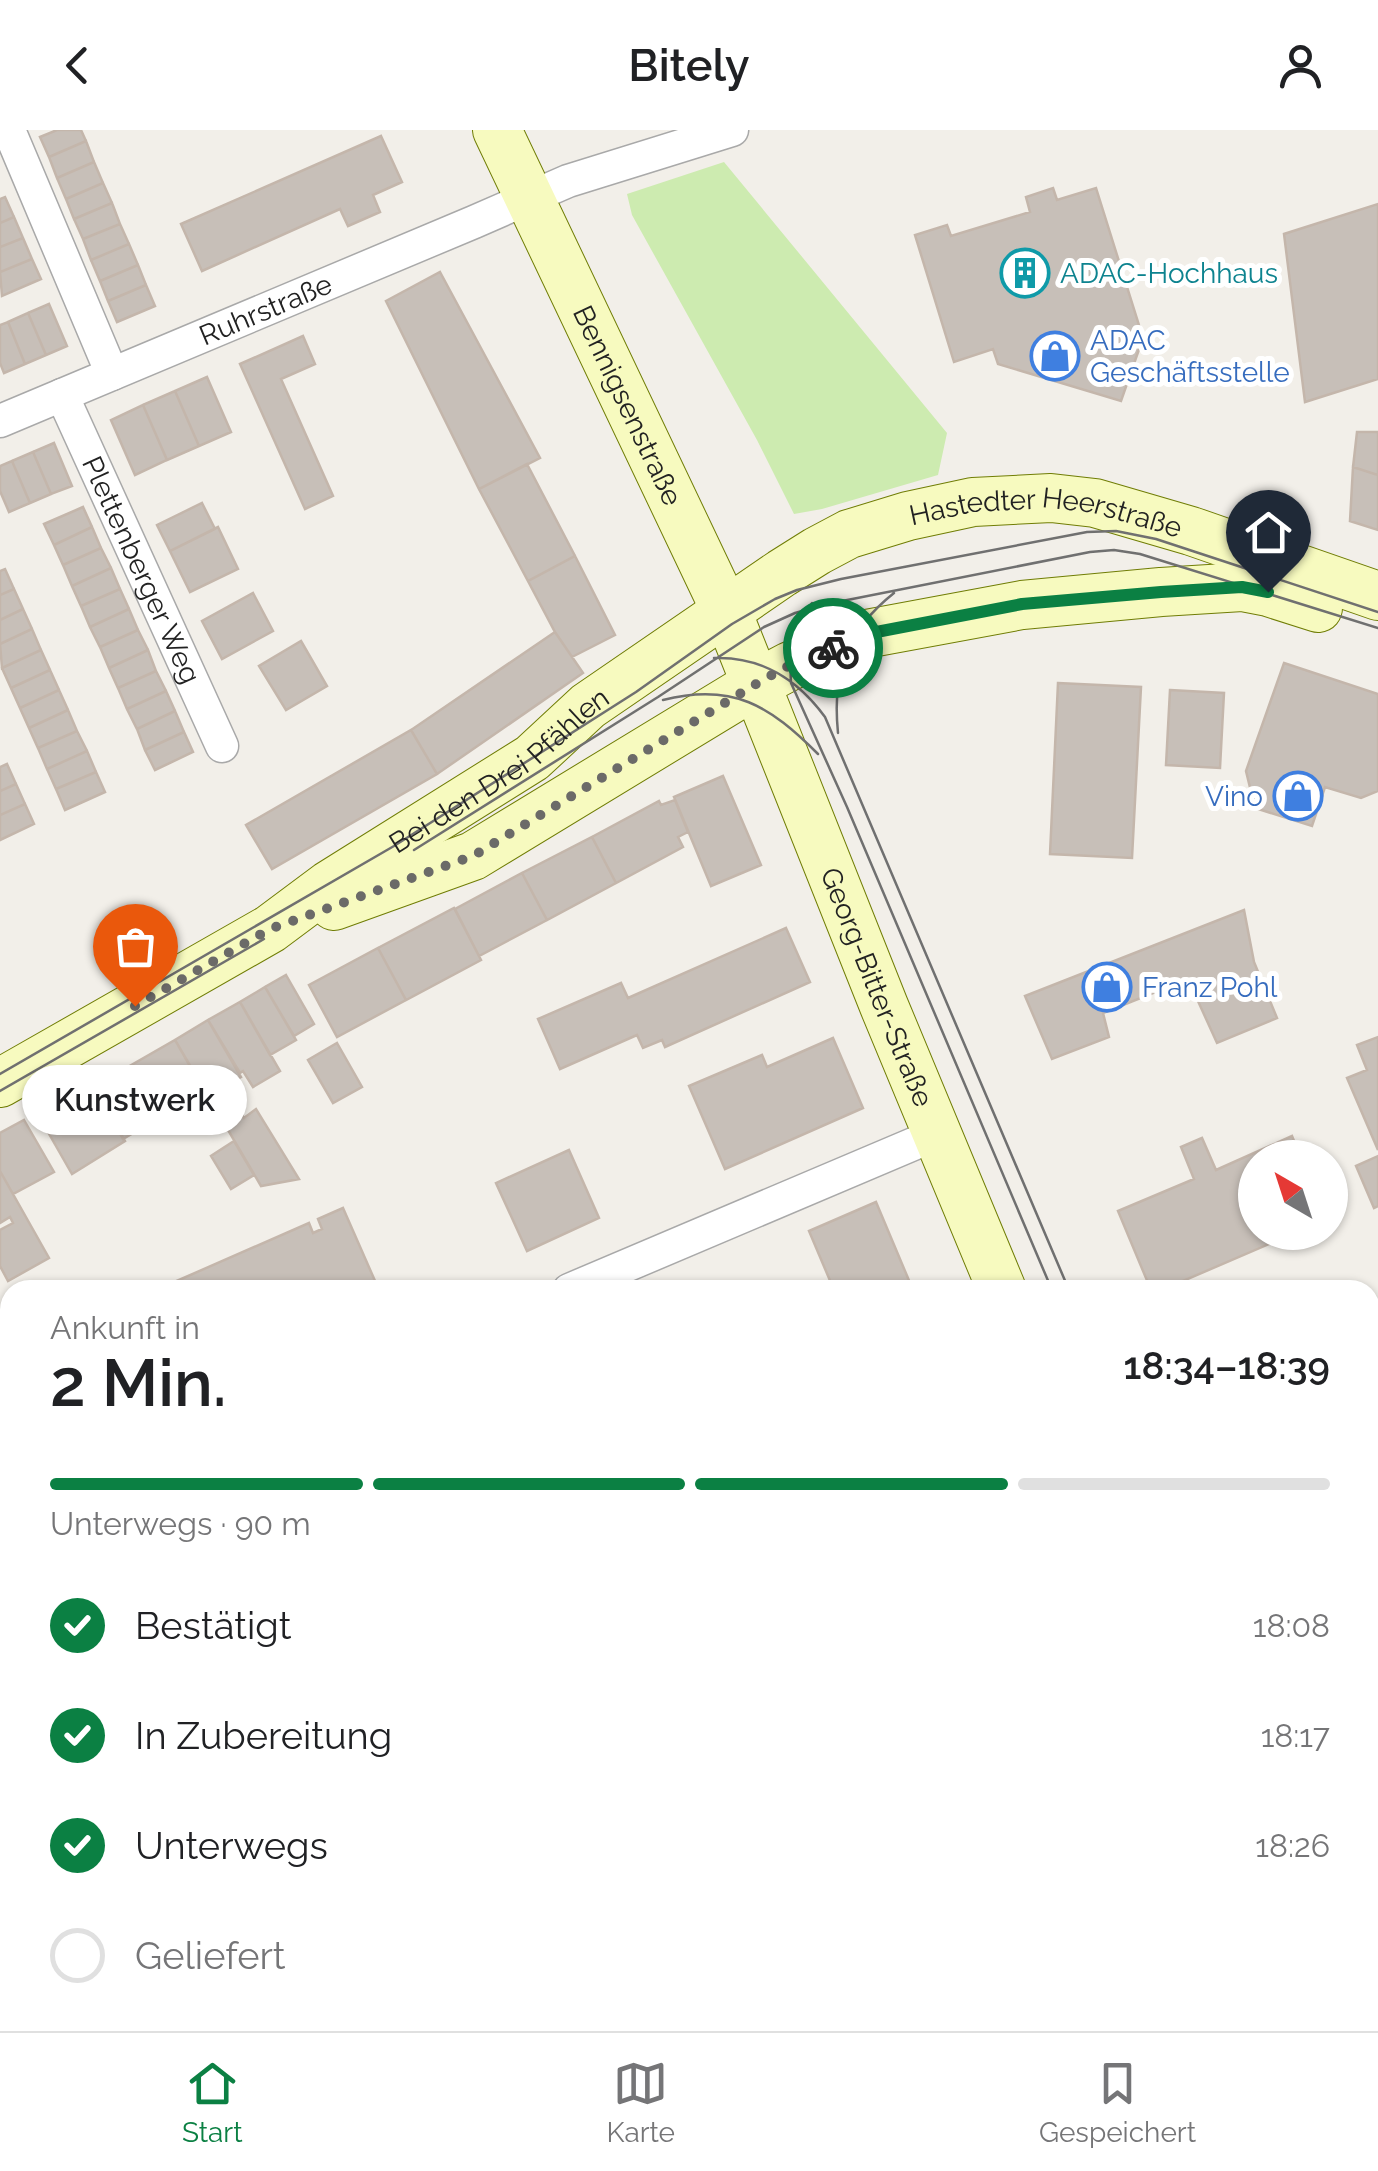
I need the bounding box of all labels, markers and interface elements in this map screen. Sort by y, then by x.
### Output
icon: back [50,38,105,93]
icon: person [1273,38,1328,93]
text: Bitely [628,39,750,92]
building icon: ADAC-Hochhaus [999,247,1051,299]
place label: ADAC-Hochhaus [1060,257,1278,290]
street label: Ruhrstraße [194,268,337,352]
street label: Bennigsenstraße [566,300,689,511]
place label: ADAC Geschäftsstelle [1090,324,1290,389]
shop icon: ADAC Geschäftsstelle [1029,330,1081,382]
street label: Plettenberger Weg [75,451,207,689]
street label: Hastedter Heerstraße [906,481,1186,545]
pin [1226,490,1311,593]
icon: home [1241,505,1296,560]
courier [783,598,883,698]
icon: bike [806,621,861,676]
street label: Bei den Drei Pfählen [383,681,615,860]
shop icon: Vino [1272,770,1324,822]
place label: Vino [1205,780,1263,813]
street label: Georg-Bitter-Straße [814,863,940,1112]
pin [93,904,178,1007]
icon: bag [108,919,163,974]
shop icon: Franz Pohl [1081,961,1133,1013]
place label: Franz Pohl [1142,971,1278,1004]
callout: Kunstwerk [22,1066,248,1136]
text: Kunstwerk [54,1081,215,1118]
north arrow [1238,1140,1348,1250]
map controls [1238,1140,1348,1250]
text: Ankunft in [50,1309,200,1346]
text: 18:34–18:39 [1124,1343,1330,1388]
text: 2 Min. [50,1345,227,1421]
text: Unterwegs · 90 m [50,1505,311,1542]
icon: check [50,1598,105,1653]
text: Bestätigt [135,1603,292,1648]
text: 18:08 [1253,1607,1330,1644]
icon: check [50,1708,105,1763]
text: In Zubereitung [135,1713,392,1758]
text: 18:17 [1261,1717,1330,1754]
icon: check [50,1818,105,1873]
text: Unterwegs [135,1823,328,1868]
text: 18:26 [1255,1827,1330,1864]
text: Geliefert [135,1933,286,1978]
tab: Start [182,2056,243,2149]
tab: Karte [606,2056,675,2149]
tab: Gespeichert [1039,2056,1196,2149]

